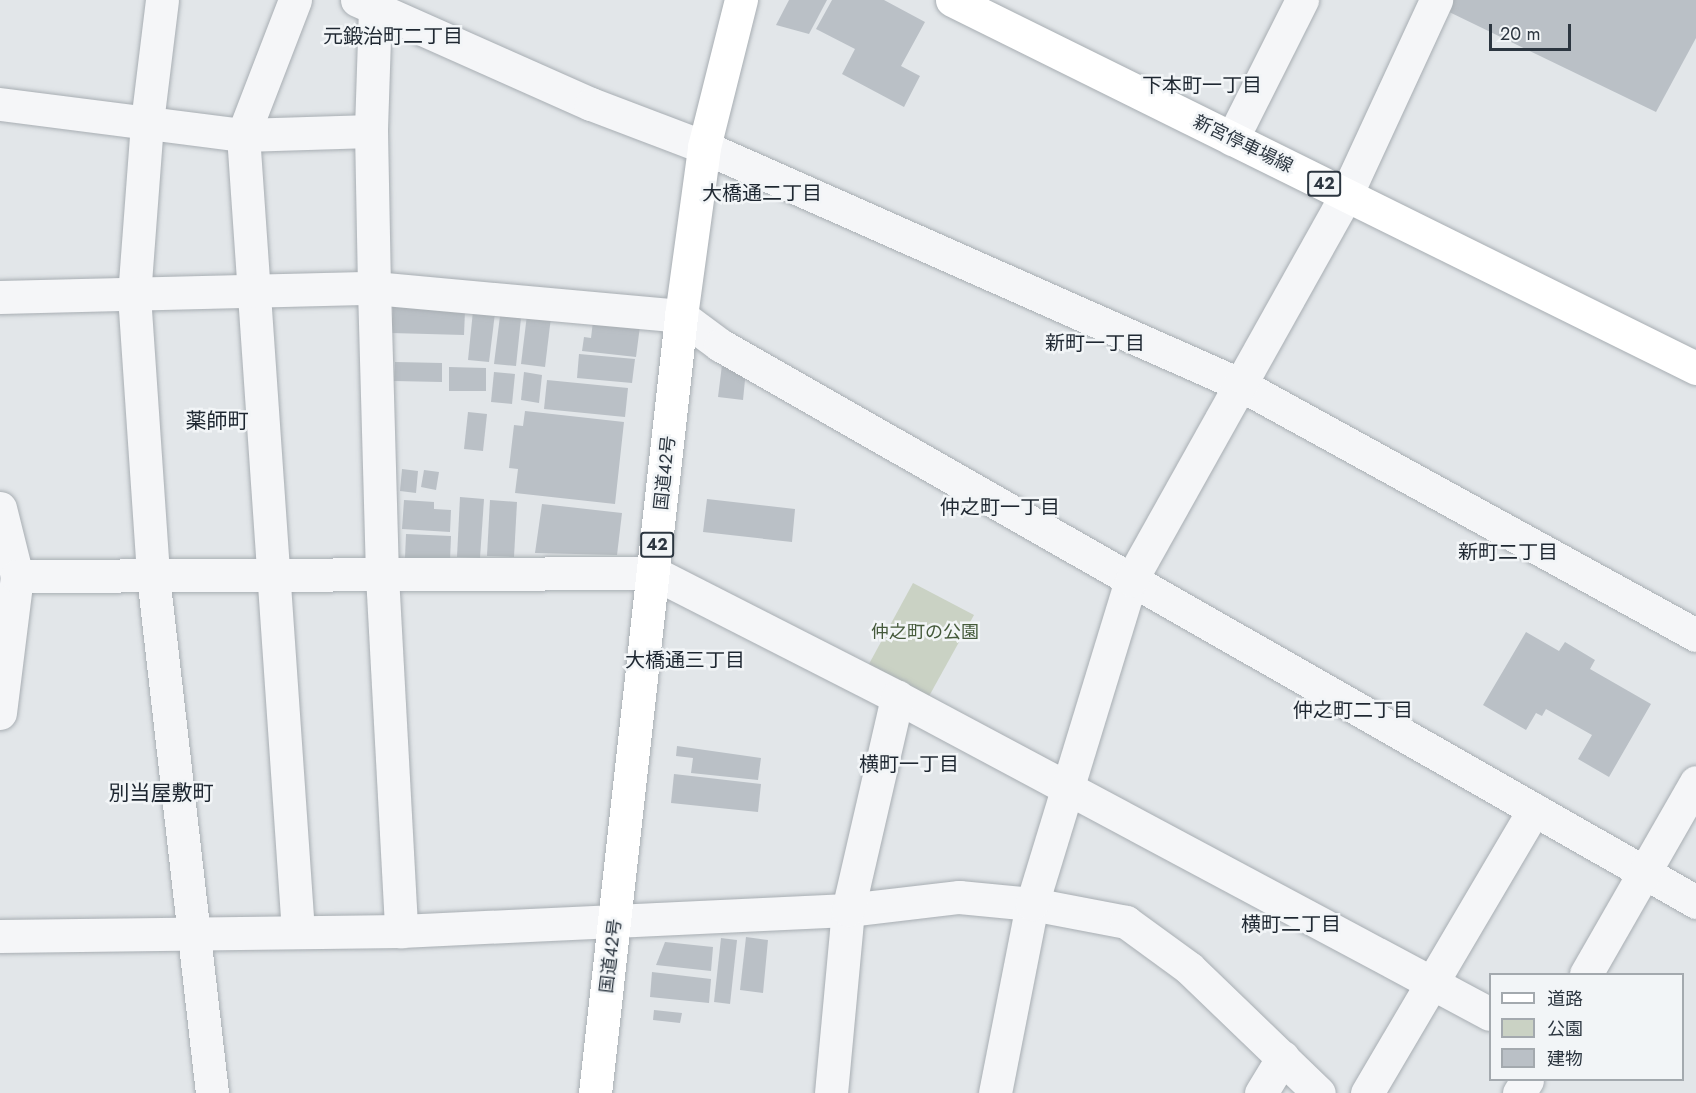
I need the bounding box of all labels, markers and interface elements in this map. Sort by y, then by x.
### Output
scale bar [1492,12,1574,50]
text: 20 m [1500,21,1540,47]
district label: 元鍛治町二丁目 [323,24,463,48]
district label: 下本町一丁目 [1142,73,1262,97]
street label: 新宮停車場線 [1190,111,1296,177]
road number: 42 [1306,171,1342,197]
district label: 大橋通二丁目 [702,181,822,205]
district label: 新町一丁目 [1045,331,1145,355]
district label: 薬師町 [186,408,248,434]
street label: 国道42号 [650,435,680,511]
district label: 仲之町一丁目 [940,495,1060,519]
road number: 42 [639,532,675,558]
district label: 新町二丁目 [1458,540,1558,564]
park label: 仲之町の公園 [871,621,979,643]
district label: 大橋通三丁目 [625,648,745,672]
district label: 仲之町二丁目 [1293,698,1413,722]
district label: 横町一丁目 [859,752,959,776]
district label: 別当屋敷町 [109,780,213,806]
district label: 横町二丁目 [1241,912,1341,936]
street label: 国道42号 [596,918,626,994]
legend [1489,973,1684,1081]
text: 道路 [1547,986,1583,1012]
text: 公園 [1547,1016,1583,1042]
text: 建物 [1547,1046,1583,1072]

